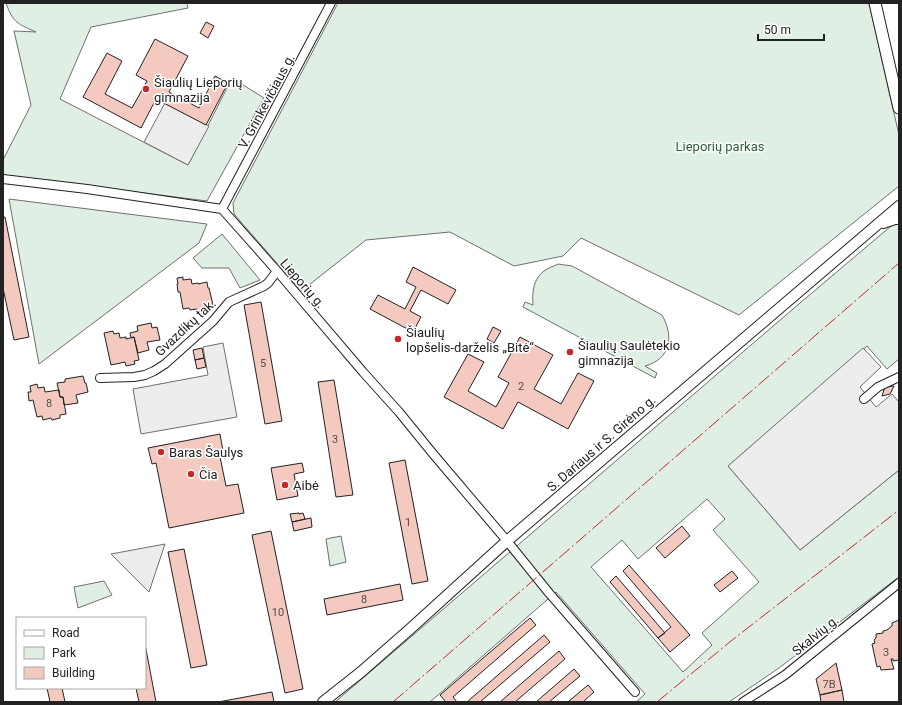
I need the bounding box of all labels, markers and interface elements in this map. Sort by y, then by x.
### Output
scale bar [758,16,824,42]
text: 50 m [764,23,791,37]
street label: V. Grinkevičiaus g. [235,51,298,151]
place label: Šiaulių Lieporių gimnazija [154,75,242,105]
marker: Šiaulių Lieporių gimnazija [141,84,151,94]
park label: Lieporių parkas [676,139,765,154]
street label: Lieporių g. [277,256,328,311]
street label: Gvazdikų tak. [152,296,219,359]
place label: Šiaulių lopšelis-darželis „Bitė“ [406,325,534,355]
marker: Šiaulių lopšelis-darželis „Bitė“ [393,334,403,344]
place label: Šiaulių Saulėtekio gimnazija [578,338,680,368]
marker: Šiaulių Saulėtekio gimnazija [565,347,575,357]
house number: 5 [260,357,266,370]
house number: 2 [518,380,524,393]
street label: S. Dariaus ir S. Girėno g. [544,392,659,495]
house number: 8 [46,397,52,410]
house number: 3 [332,433,338,446]
place label: Baras Šaulys [169,445,244,460]
marker: Baras Šaulys [156,447,166,457]
place label: Čia [199,467,218,482]
marker: Čia [186,469,196,479]
place label: Aibė [293,478,319,493]
marker: Aibė [280,480,290,490]
house number: 1 [405,516,411,529]
house number: 8 [361,593,367,606]
house number: 10 [272,606,284,619]
street label: Skalvių g. [789,612,841,659]
legend [16,617,146,689]
text: Road [52,626,80,640]
text: Park [52,646,77,660]
house number: 3 [883,646,889,659]
text: Building [52,666,95,680]
house number: 7B [822,678,836,691]

